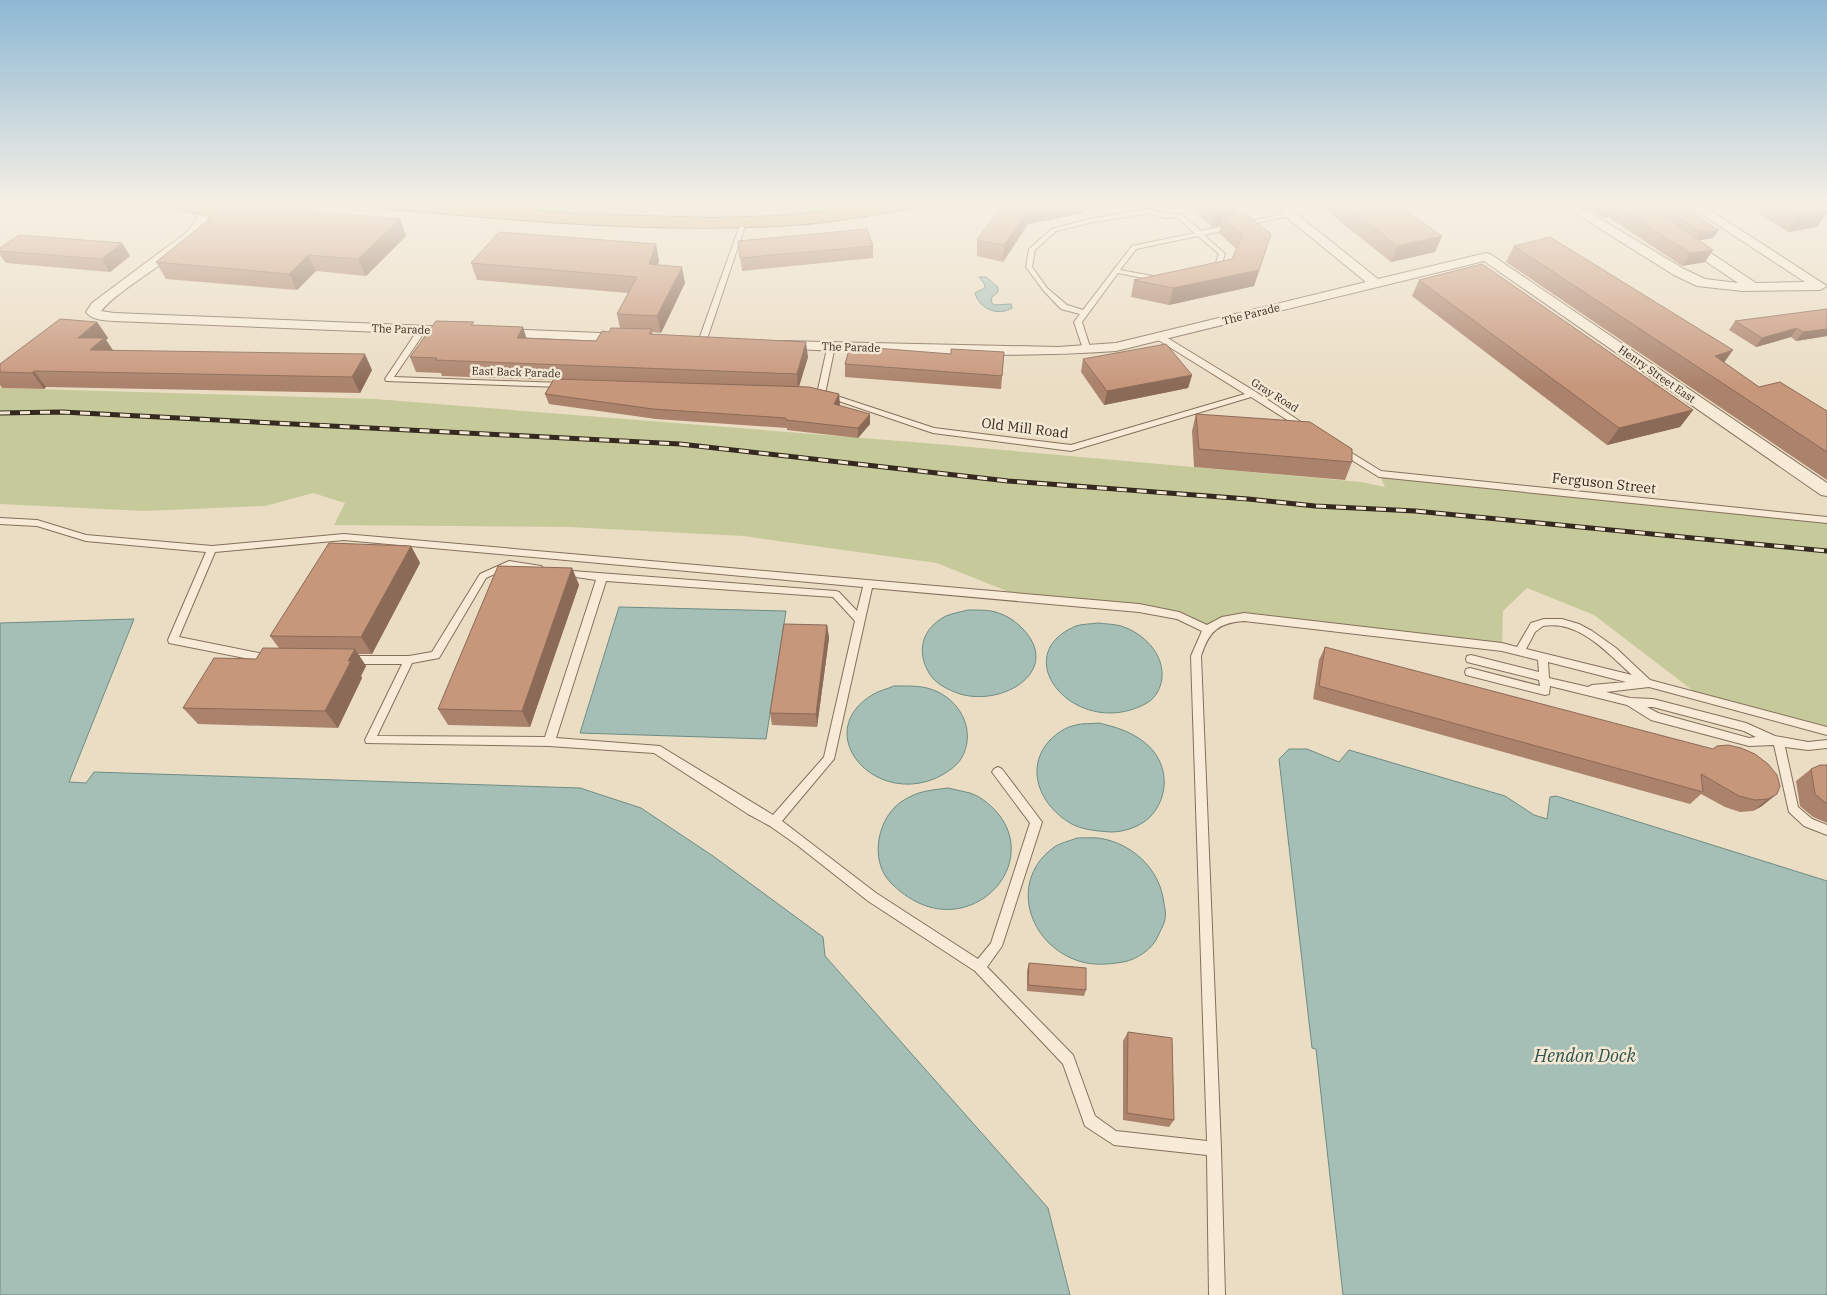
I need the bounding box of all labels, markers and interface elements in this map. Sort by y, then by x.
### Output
street label: The Parade [1221,300,1281,328]
street label: The Parade [371,321,431,337]
street label: The Parade [821,339,881,355]
street label: Henry Street East [1616,342,1698,406]
street label: East Back Parade [471,363,561,381]
street label: Gray Road [1249,375,1302,415]
street label: Old Mill Road [980,414,1070,442]
street label: Ferguson Street [1551,469,1657,497]
water label: Hendon Dock [1533,1044,1637,1067]

